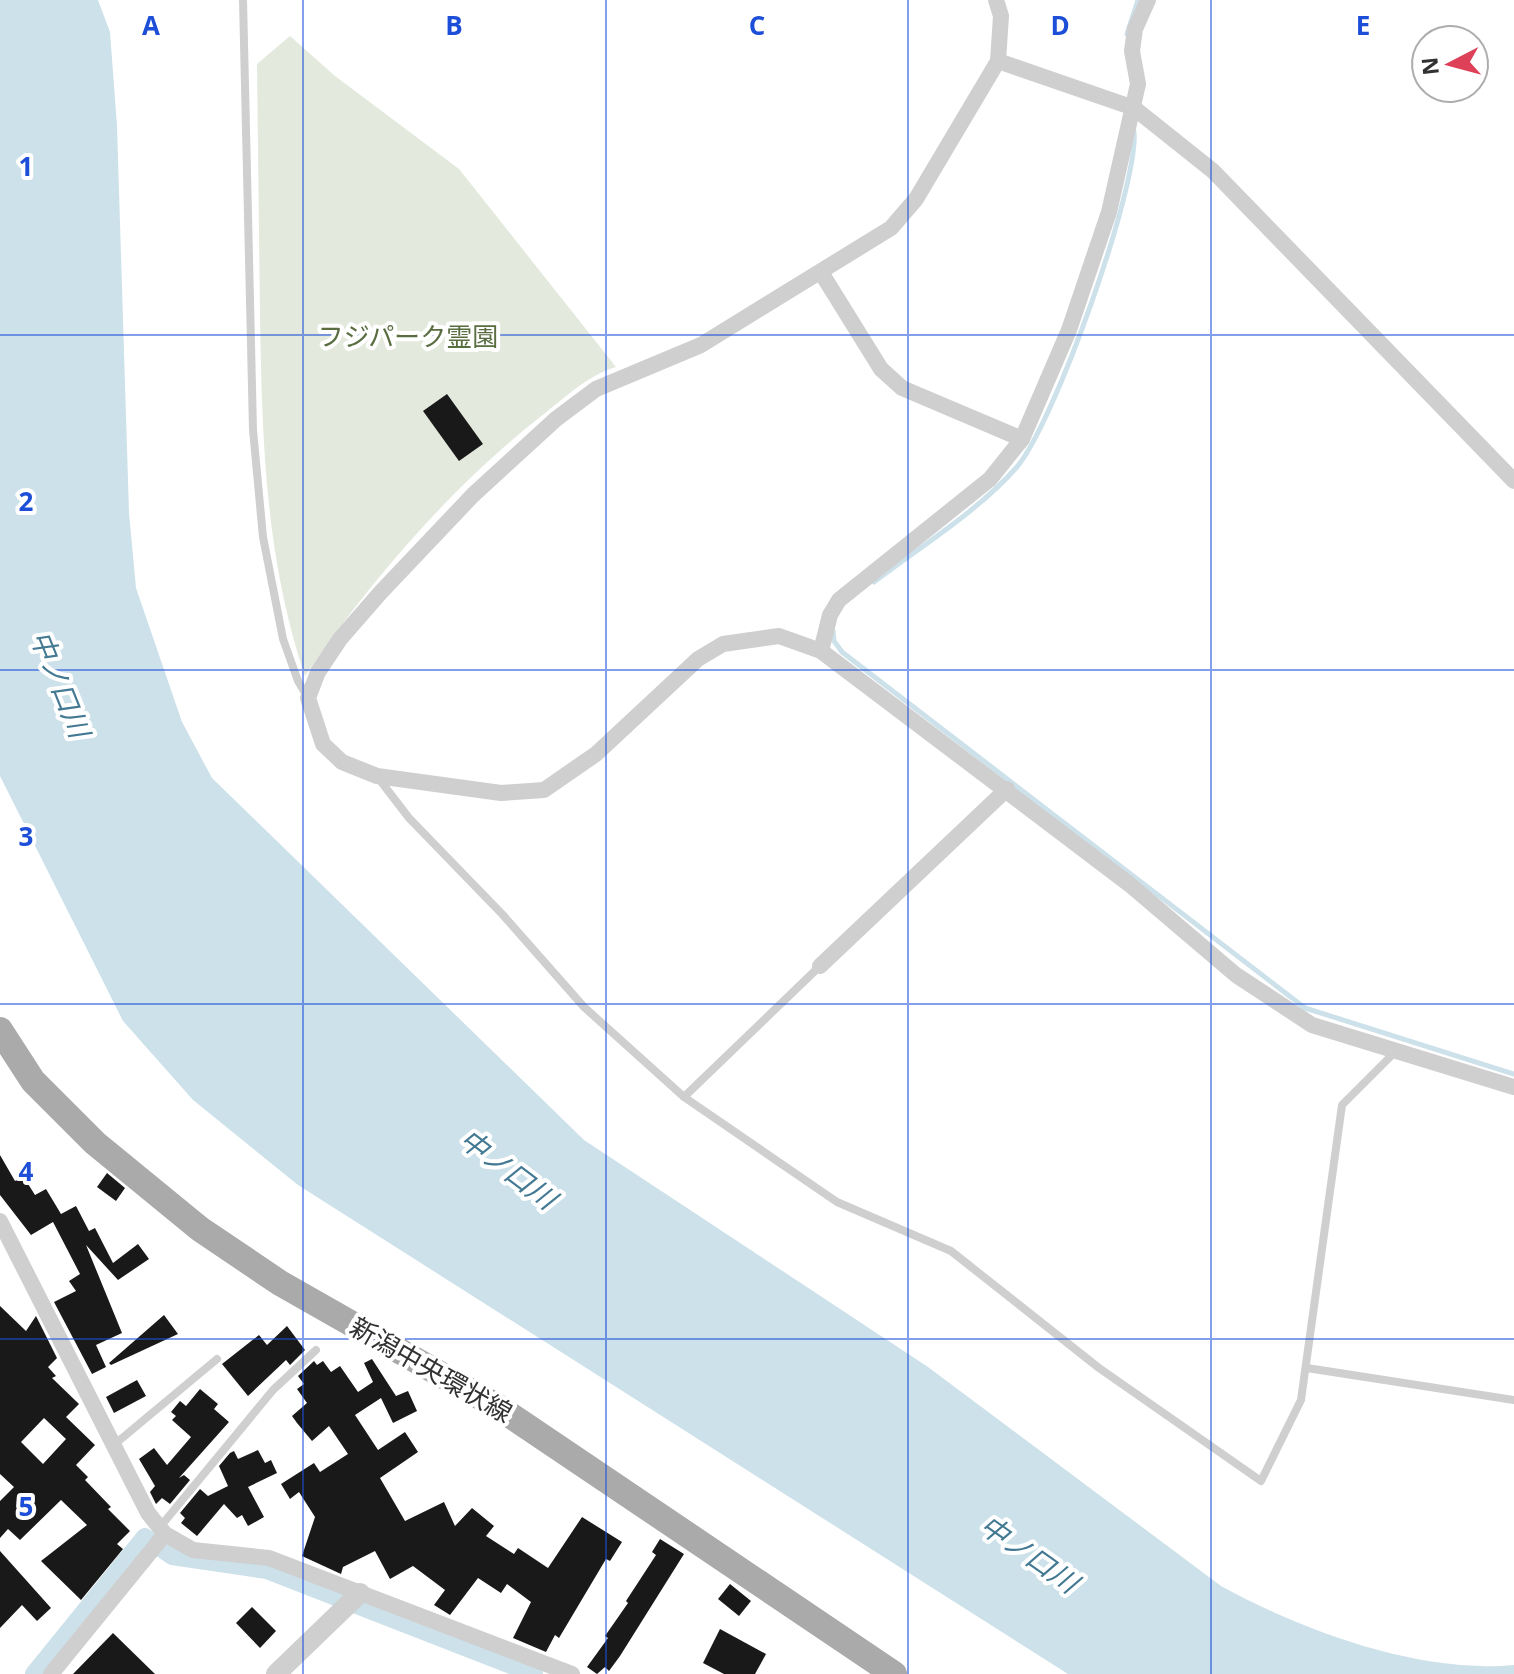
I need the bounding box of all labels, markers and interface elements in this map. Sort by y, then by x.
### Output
text: A [142,7,160,43]
text: B [445,7,463,43]
text: C [749,7,765,43]
text: D [1050,7,1070,43]
text: E [1356,7,1370,43]
north arrow [1410,24,1490,104]
text: N [1413,56,1445,77]
text: 1 [19,148,33,184]
park label: フジパーク霊園 [318,318,498,354]
text: 2 [19,483,34,519]
water label: 中ノ口川 [22,625,101,745]
text: 3 [19,818,33,854]
water label: 中ノ口川 [452,1119,567,1219]
text: 4 [19,1153,34,1189]
street label: 新潟中央環状線 [344,1308,519,1430]
text: 5 [19,1488,33,1524]
water label: 中ノ口川 [973,1505,1089,1603]

